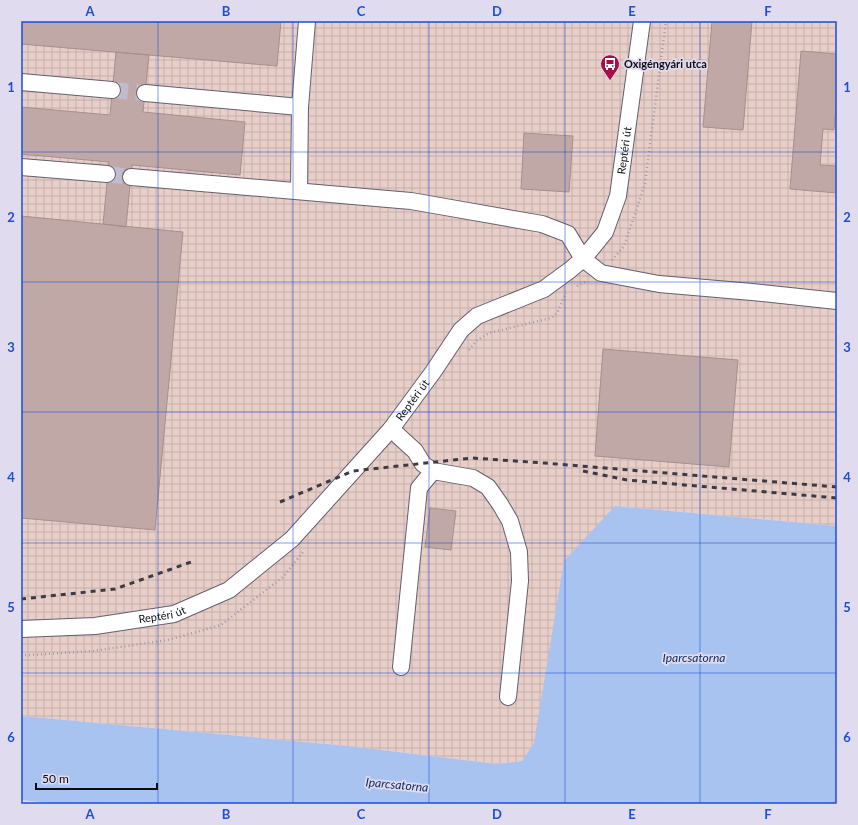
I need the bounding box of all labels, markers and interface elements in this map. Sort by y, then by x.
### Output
text: A [84,3,95,19]
text: B [222,3,231,19]
text: C [357,3,366,19]
text: D [492,3,502,19]
text: E [628,3,636,19]
text: F [764,3,772,19]
bus stop icon: Oxigéngyári utca [599,53,621,81]
place label: Oxigéngyári utca [624,57,707,70]
text: 1 [7,79,15,95]
text: 1 [843,79,851,95]
street label: Reptéri út [614,126,633,175]
text: 2 [7,209,15,225]
text: 2 [843,209,851,225]
text: 3 [7,339,15,355]
text: 3 [843,339,851,355]
street label: Reptéri út [393,377,431,423]
text: 4 [7,469,15,485]
text: 4 [843,469,851,485]
text: 5 [7,599,15,615]
text: 5 [843,599,851,615]
street label: Reptéri út [137,603,187,625]
water label: Iparcsatorna [663,650,725,665]
text: 6 [7,729,15,745]
text: 6 [843,729,851,745]
scale bar [36,765,157,791]
text: 50 m [42,771,69,786]
water label: Iparcsatorna [365,774,429,795]
text: A [84,806,95,822]
text: B [222,806,231,822]
text: C [357,806,366,822]
text: D [492,806,502,822]
text: E [628,806,636,822]
text: F [764,806,772,822]

